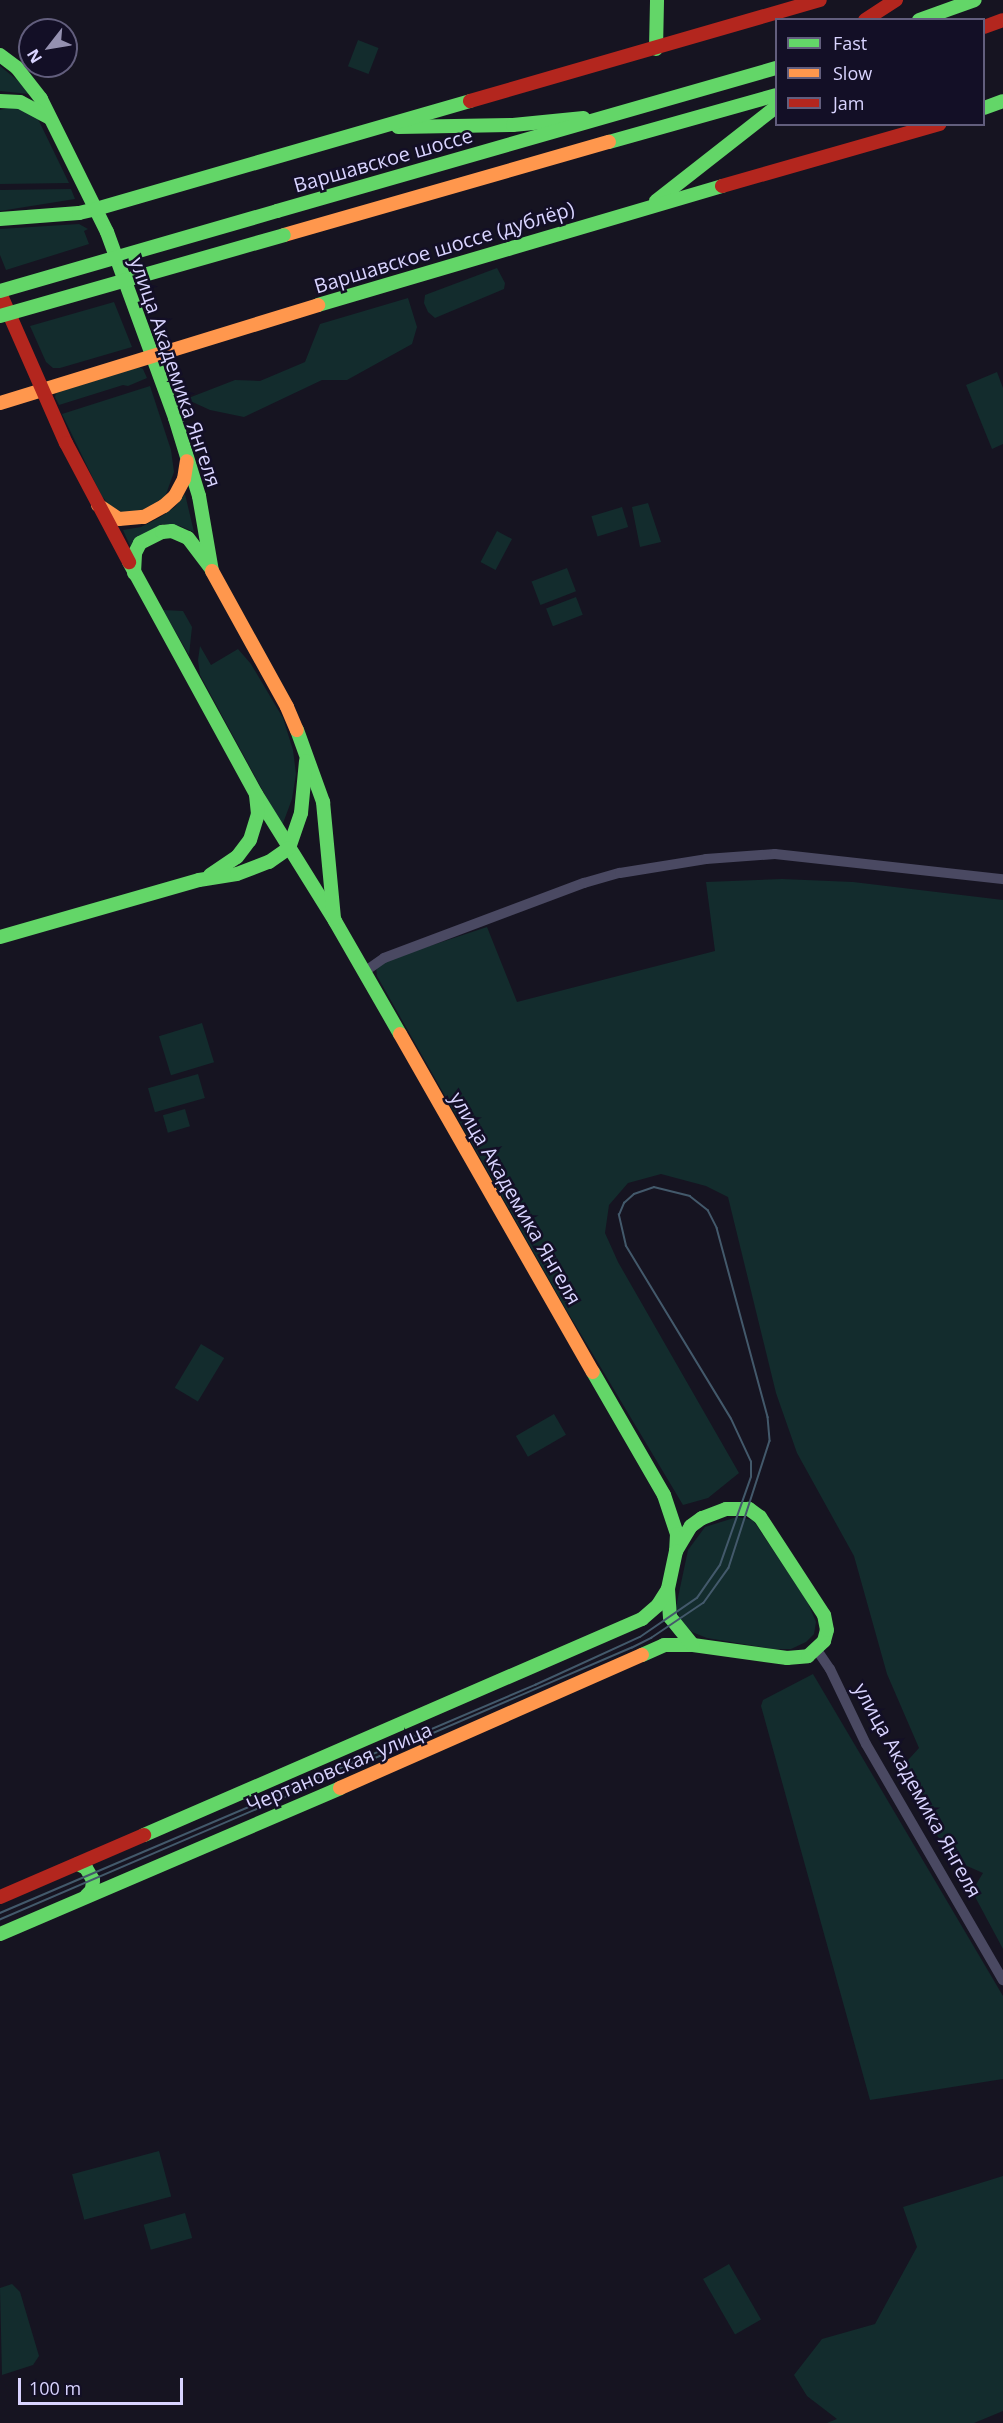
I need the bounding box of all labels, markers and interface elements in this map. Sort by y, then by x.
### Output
north arrow [18,18,78,78]
legend [775,18,985,126]
text: Fast [833,31,867,55]
text: N [22,45,47,67]
text: Slow [833,61,872,85]
text: Jam [833,91,865,115]
street label: Варшавское шоссе [291,123,475,197]
street label: Варшавское шоссе (дублёр) [311,196,577,298]
street label: улица Академика Янгеля [125,254,227,490]
street label: улица Академика Янгеля [445,1087,587,1309]
street label: улица Академика Янгеля [849,1679,987,1901]
street label: Чертановская улица [243,1717,435,1817]
scale bar [21,2366,186,2404]
text: 100 m [29,2376,81,2400]

